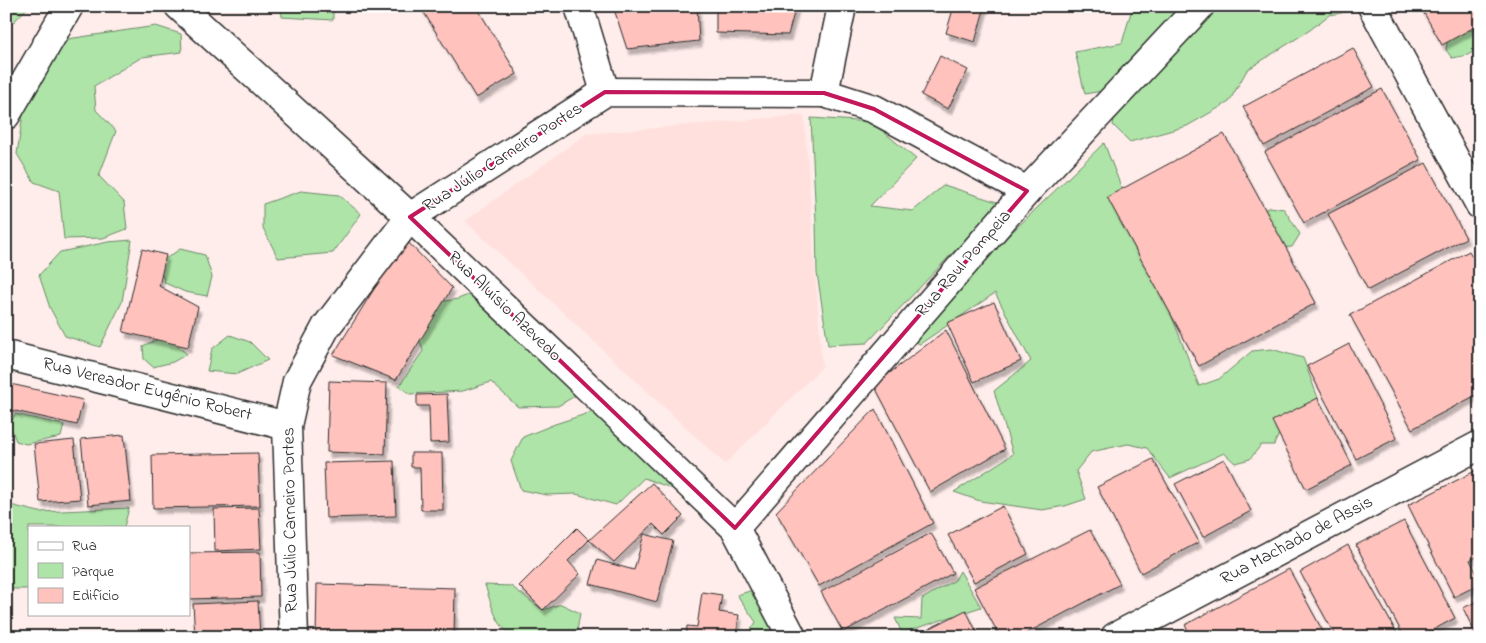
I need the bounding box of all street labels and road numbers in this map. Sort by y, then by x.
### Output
street label: Rua Júlio Carneiro Portes [418,96,588,220]
street label: Rua Raul Pompeia [910,204,1018,324]
street label: Rua Aluísio Azevedo [441,246,567,368]
street label: Rua Vereador Eugênio Robert [39,351,255,430]
street label: Rua Júlio Carneiro Portes [276,427,306,613]
street label: Rua Machado de Assis [1216,490,1378,592]

